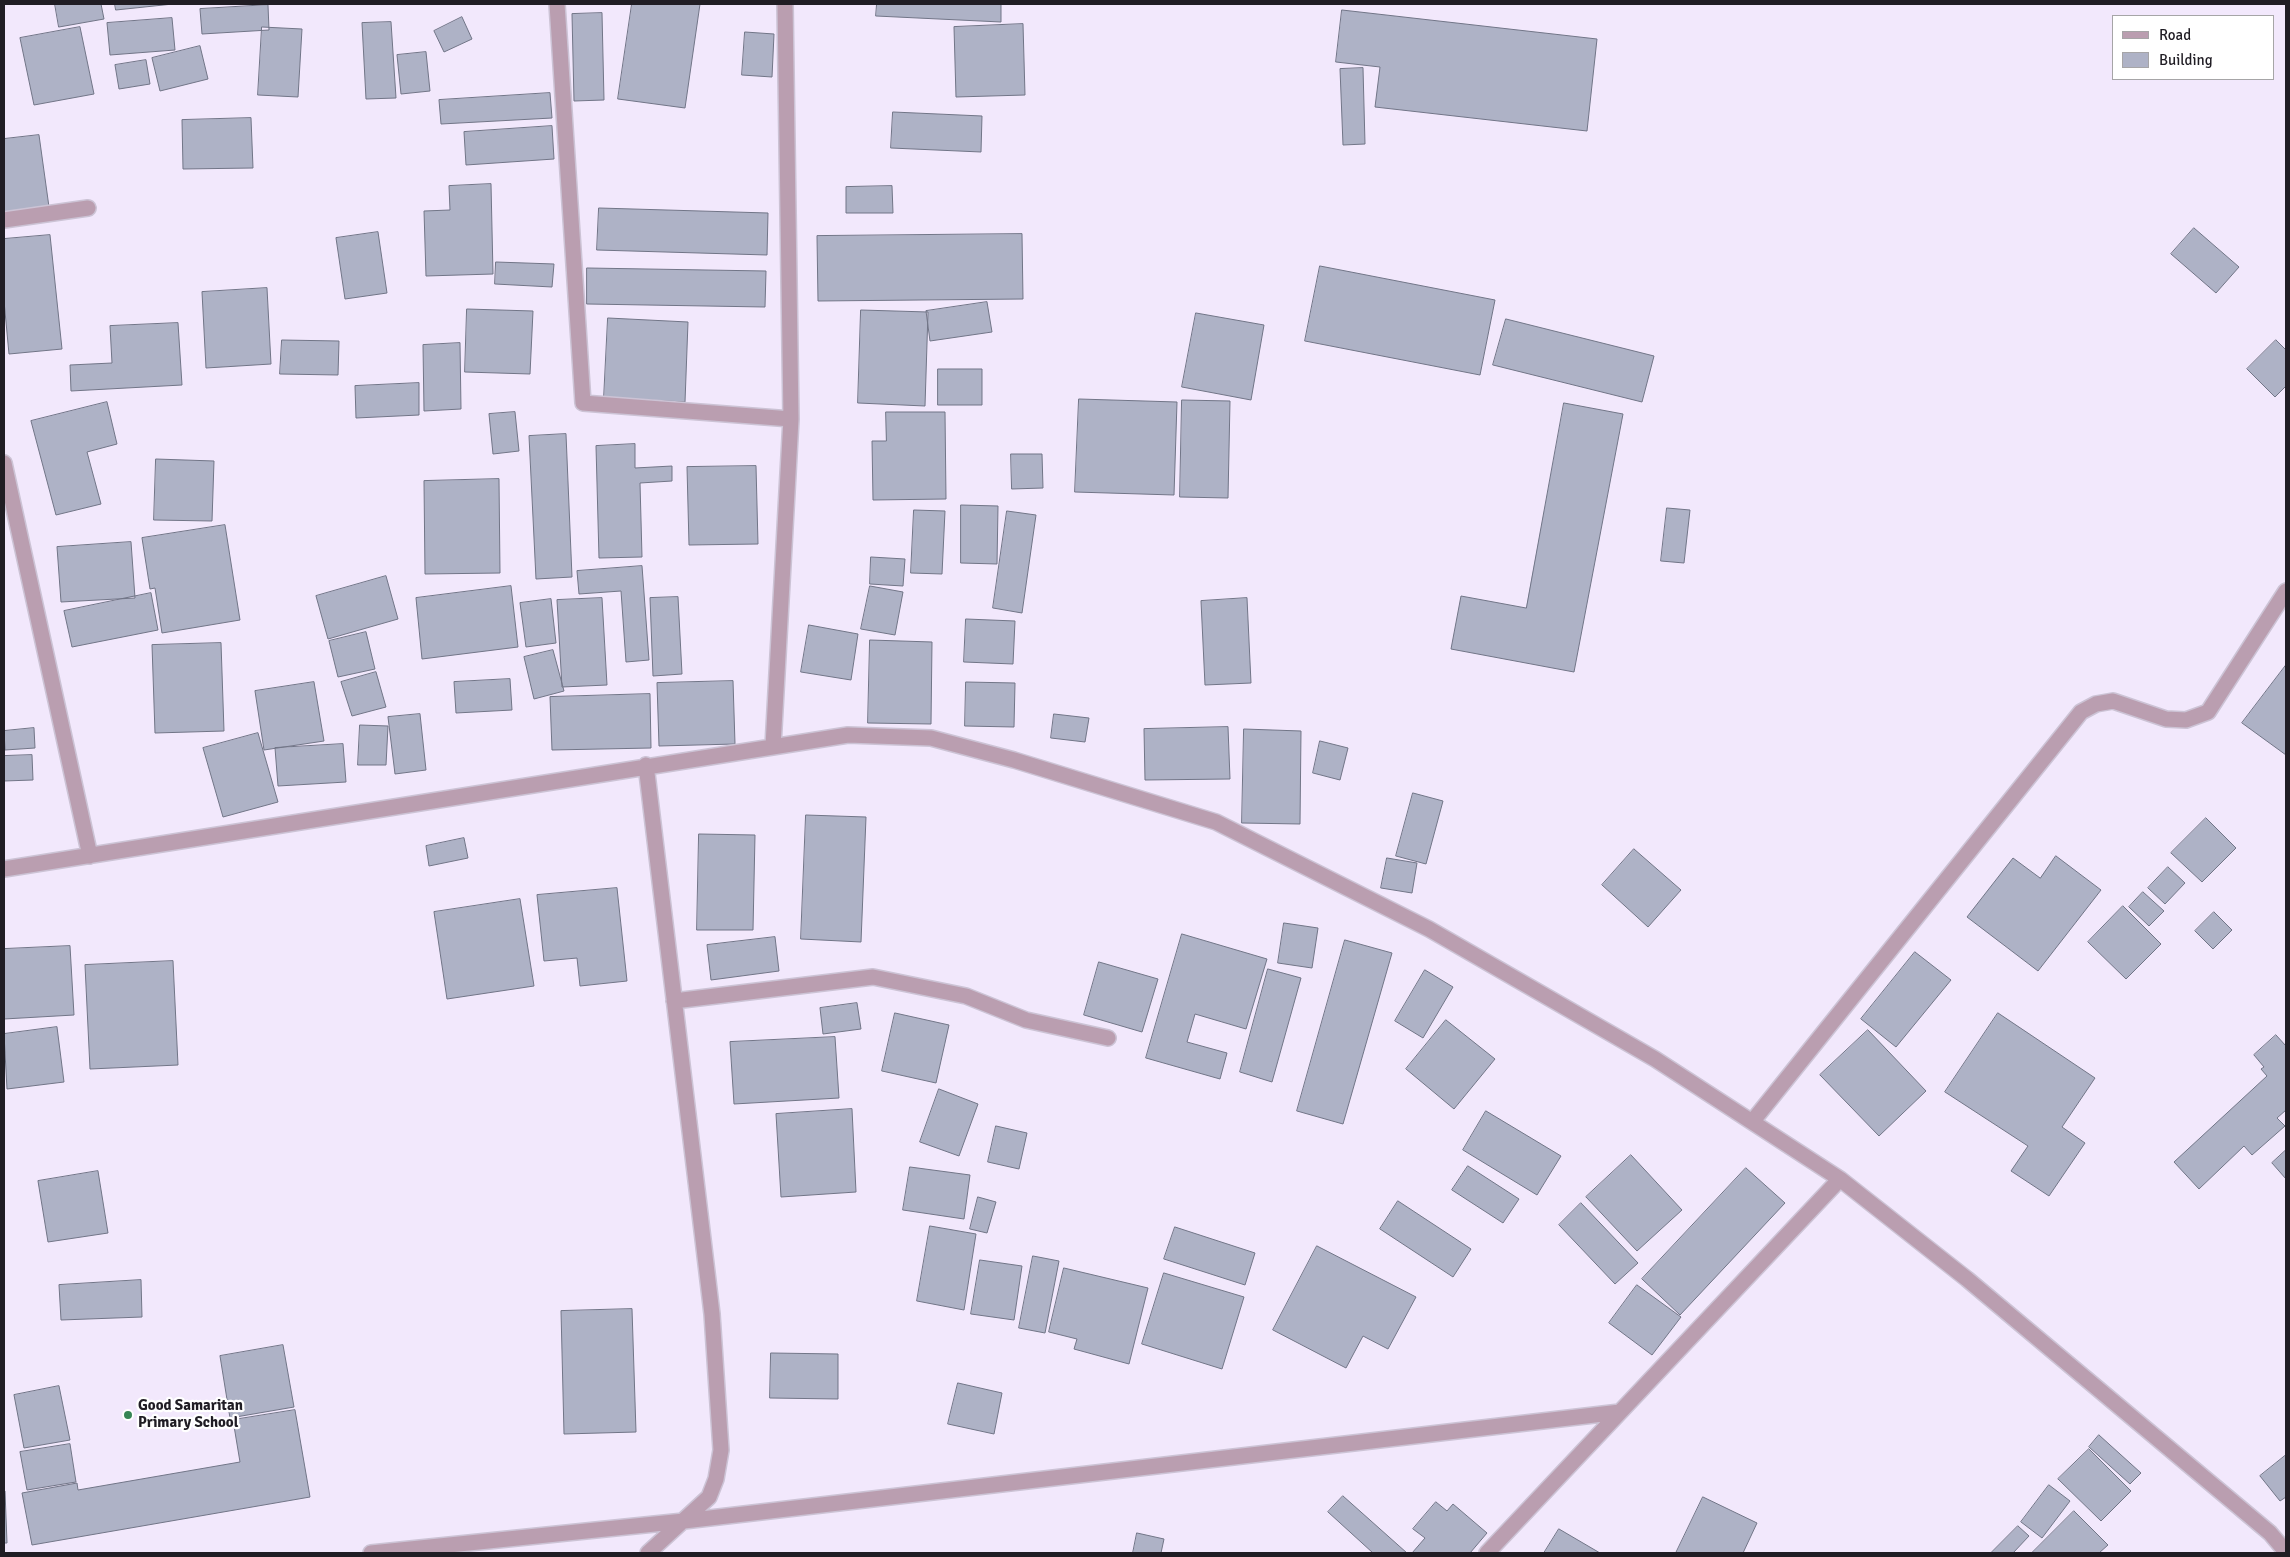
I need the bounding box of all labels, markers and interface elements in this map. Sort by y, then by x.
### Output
legend [2112,15,2275,80]
text: Road [2159,26,2191,44]
text: Building [2159,51,2213,69]
place label: Good Samaritan Primary School [138,1397,243,1432]
marker: Good Samaritan Primary School [122,1409,134,1421]

